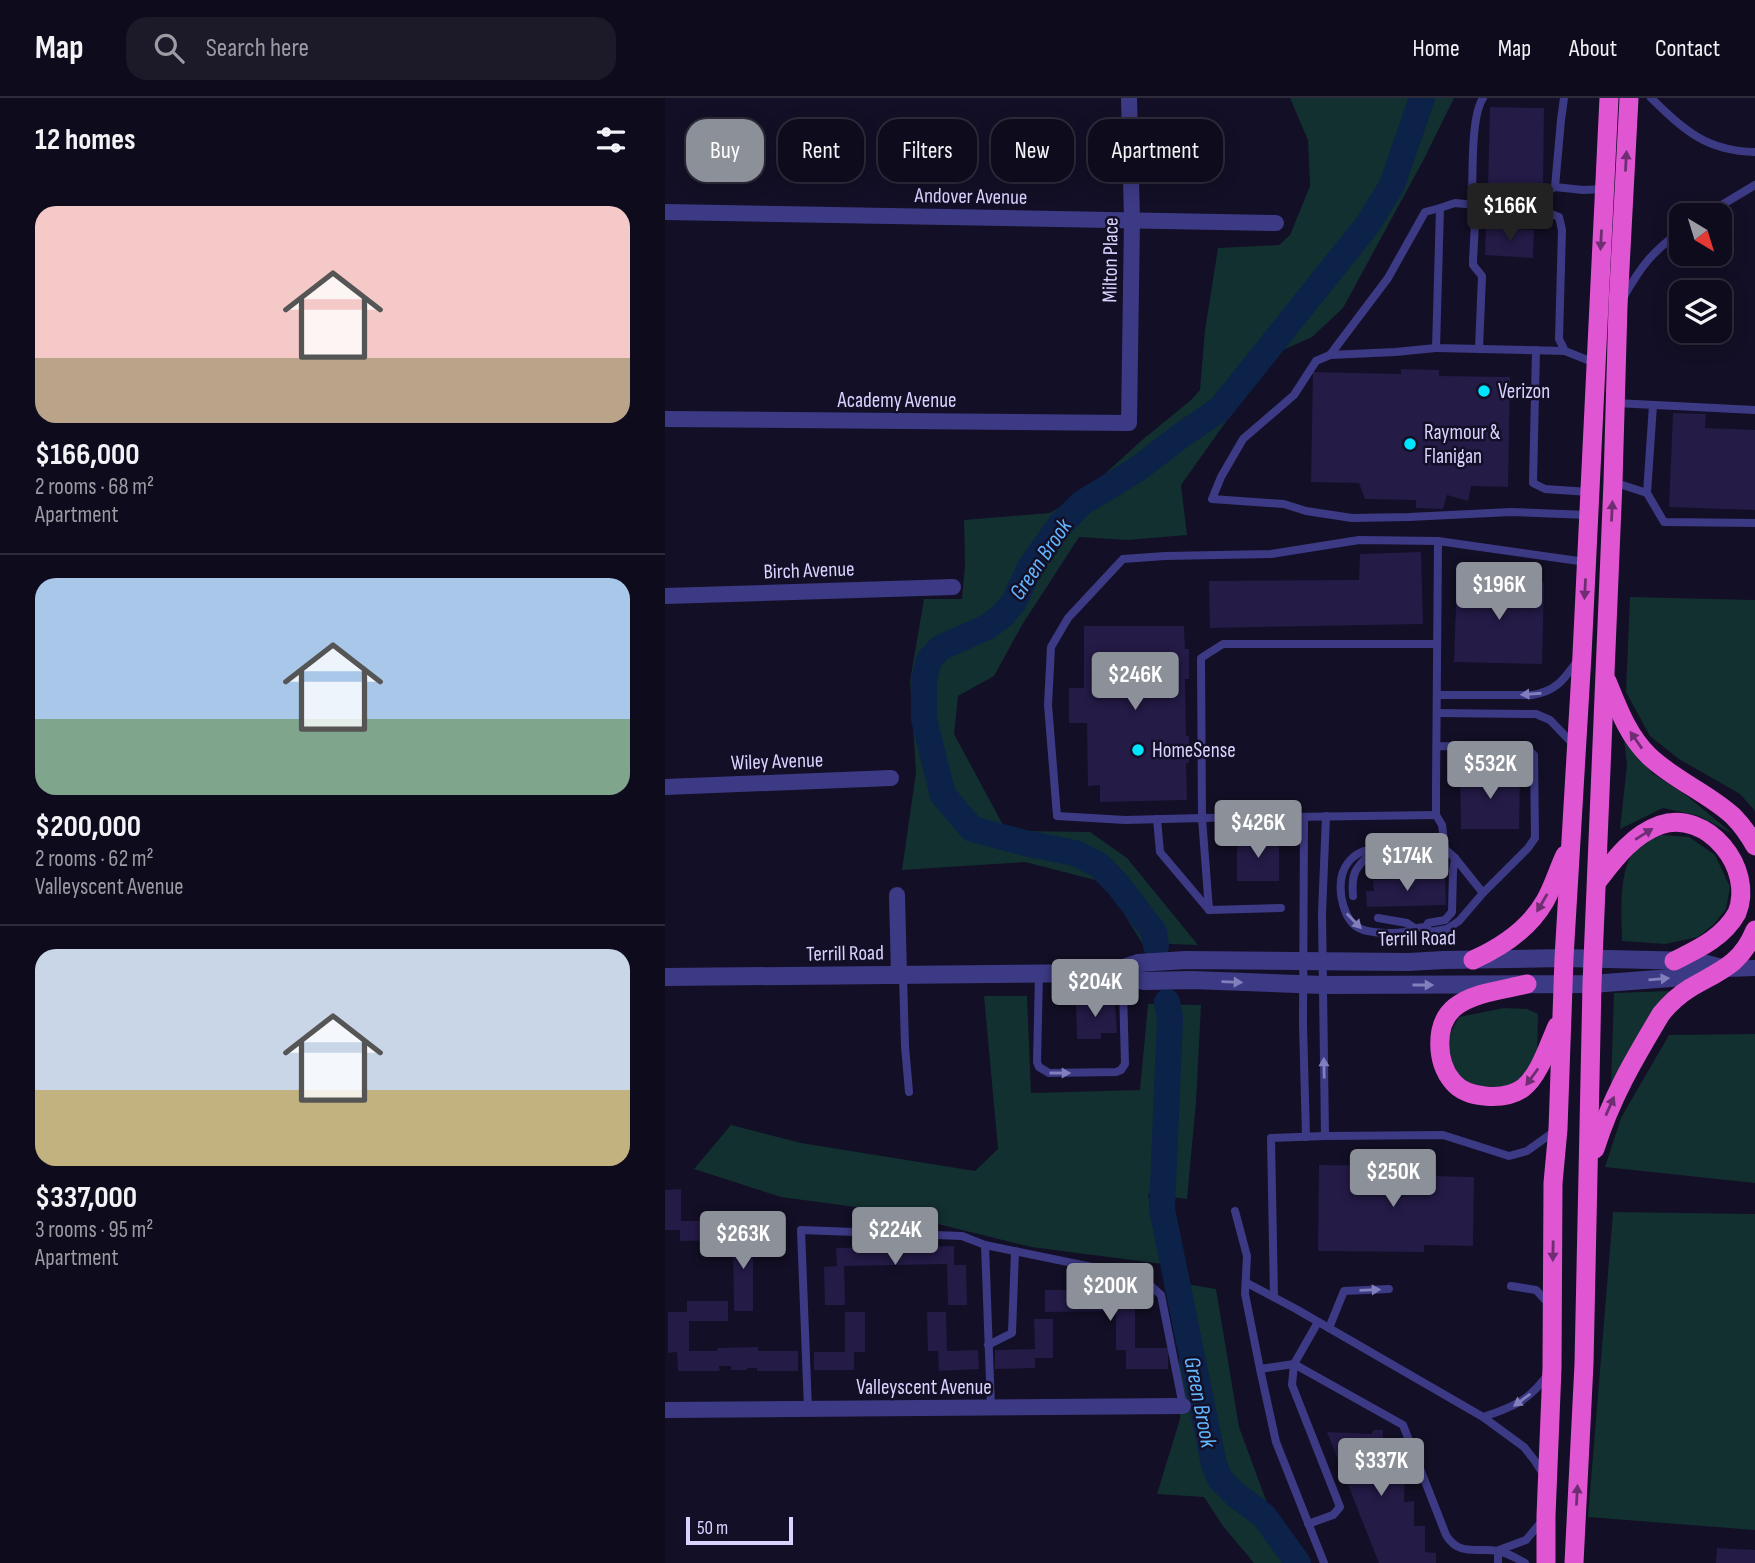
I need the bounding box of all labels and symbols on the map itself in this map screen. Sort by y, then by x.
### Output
one-way arrow [1621,150,1632,172]
street label: Andover Avenue [913,183,1028,210]
pin: $166K [1461,184,1559,243]
north arrow [1669,203,1733,266]
street label: Milton Place [1097,217,1124,303]
one-way arrow [1596,229,1607,251]
place label: Verizon [1498,379,1550,404]
marker: Verizon [1476,383,1492,399]
street label: Academy Avenue [837,388,956,413]
place label: Raymour & Flanigan [1424,420,1501,469]
marker: Raymour & Flanigan [1402,436,1418,452]
one-way arrow [1607,500,1618,522]
water label: Green Brook [1003,512,1079,606]
street label: Birch Avenue [763,556,855,585]
pin: $196K [1450,562,1548,622]
one-way arrow [1579,578,1590,600]
pin: $246K [1086,652,1184,712]
one-way arrow [1520,689,1542,700]
one-way arrow [1629,731,1643,749]
place label: HomeSense [1152,738,1236,763]
marker: HomeSense [1130,742,1146,758]
pin: $532K [1441,742,1539,801]
street label: Wiley Avenue [730,747,824,776]
pin: $426K [1209,800,1307,860]
one-way arrow [1635,827,1654,840]
pin: $174K [1358,834,1456,893]
one-way arrow [1536,894,1548,913]
one-way arrow [1346,913,1362,930]
street label: Terrill Road [1378,925,1456,952]
street label: Terrill Road [806,940,884,967]
pin: $204K [1046,960,1144,1019]
one-way arrow [1649,973,1671,984]
one-way arrow [1221,976,1243,987]
one-way arrow [1412,979,1434,991]
one-way arrow [1318,1056,1329,1078]
one-way arrow [1049,1067,1071,1078]
one-way arrow [1525,1068,1539,1086]
one-way arrow [1605,1095,1616,1116]
pin: $250K [1344,1150,1442,1209]
pin: $224K [846,1208,944,1267]
pin: $263K [694,1212,792,1271]
one-way arrow [1547,1240,1559,1262]
pin: $200K [1061,1264,1159,1323]
one-way arrow [1360,1284,1382,1295]
water label: Green Brook [1177,1354,1223,1451]
street label: Valleyscent Avenue [856,1375,992,1400]
one-way arrow [1513,1392,1531,1406]
pin: $337K [1332,1438,1430,1498]
one-way arrow [1572,1484,1583,1506]
scale bar [686,1514,793,1546]

